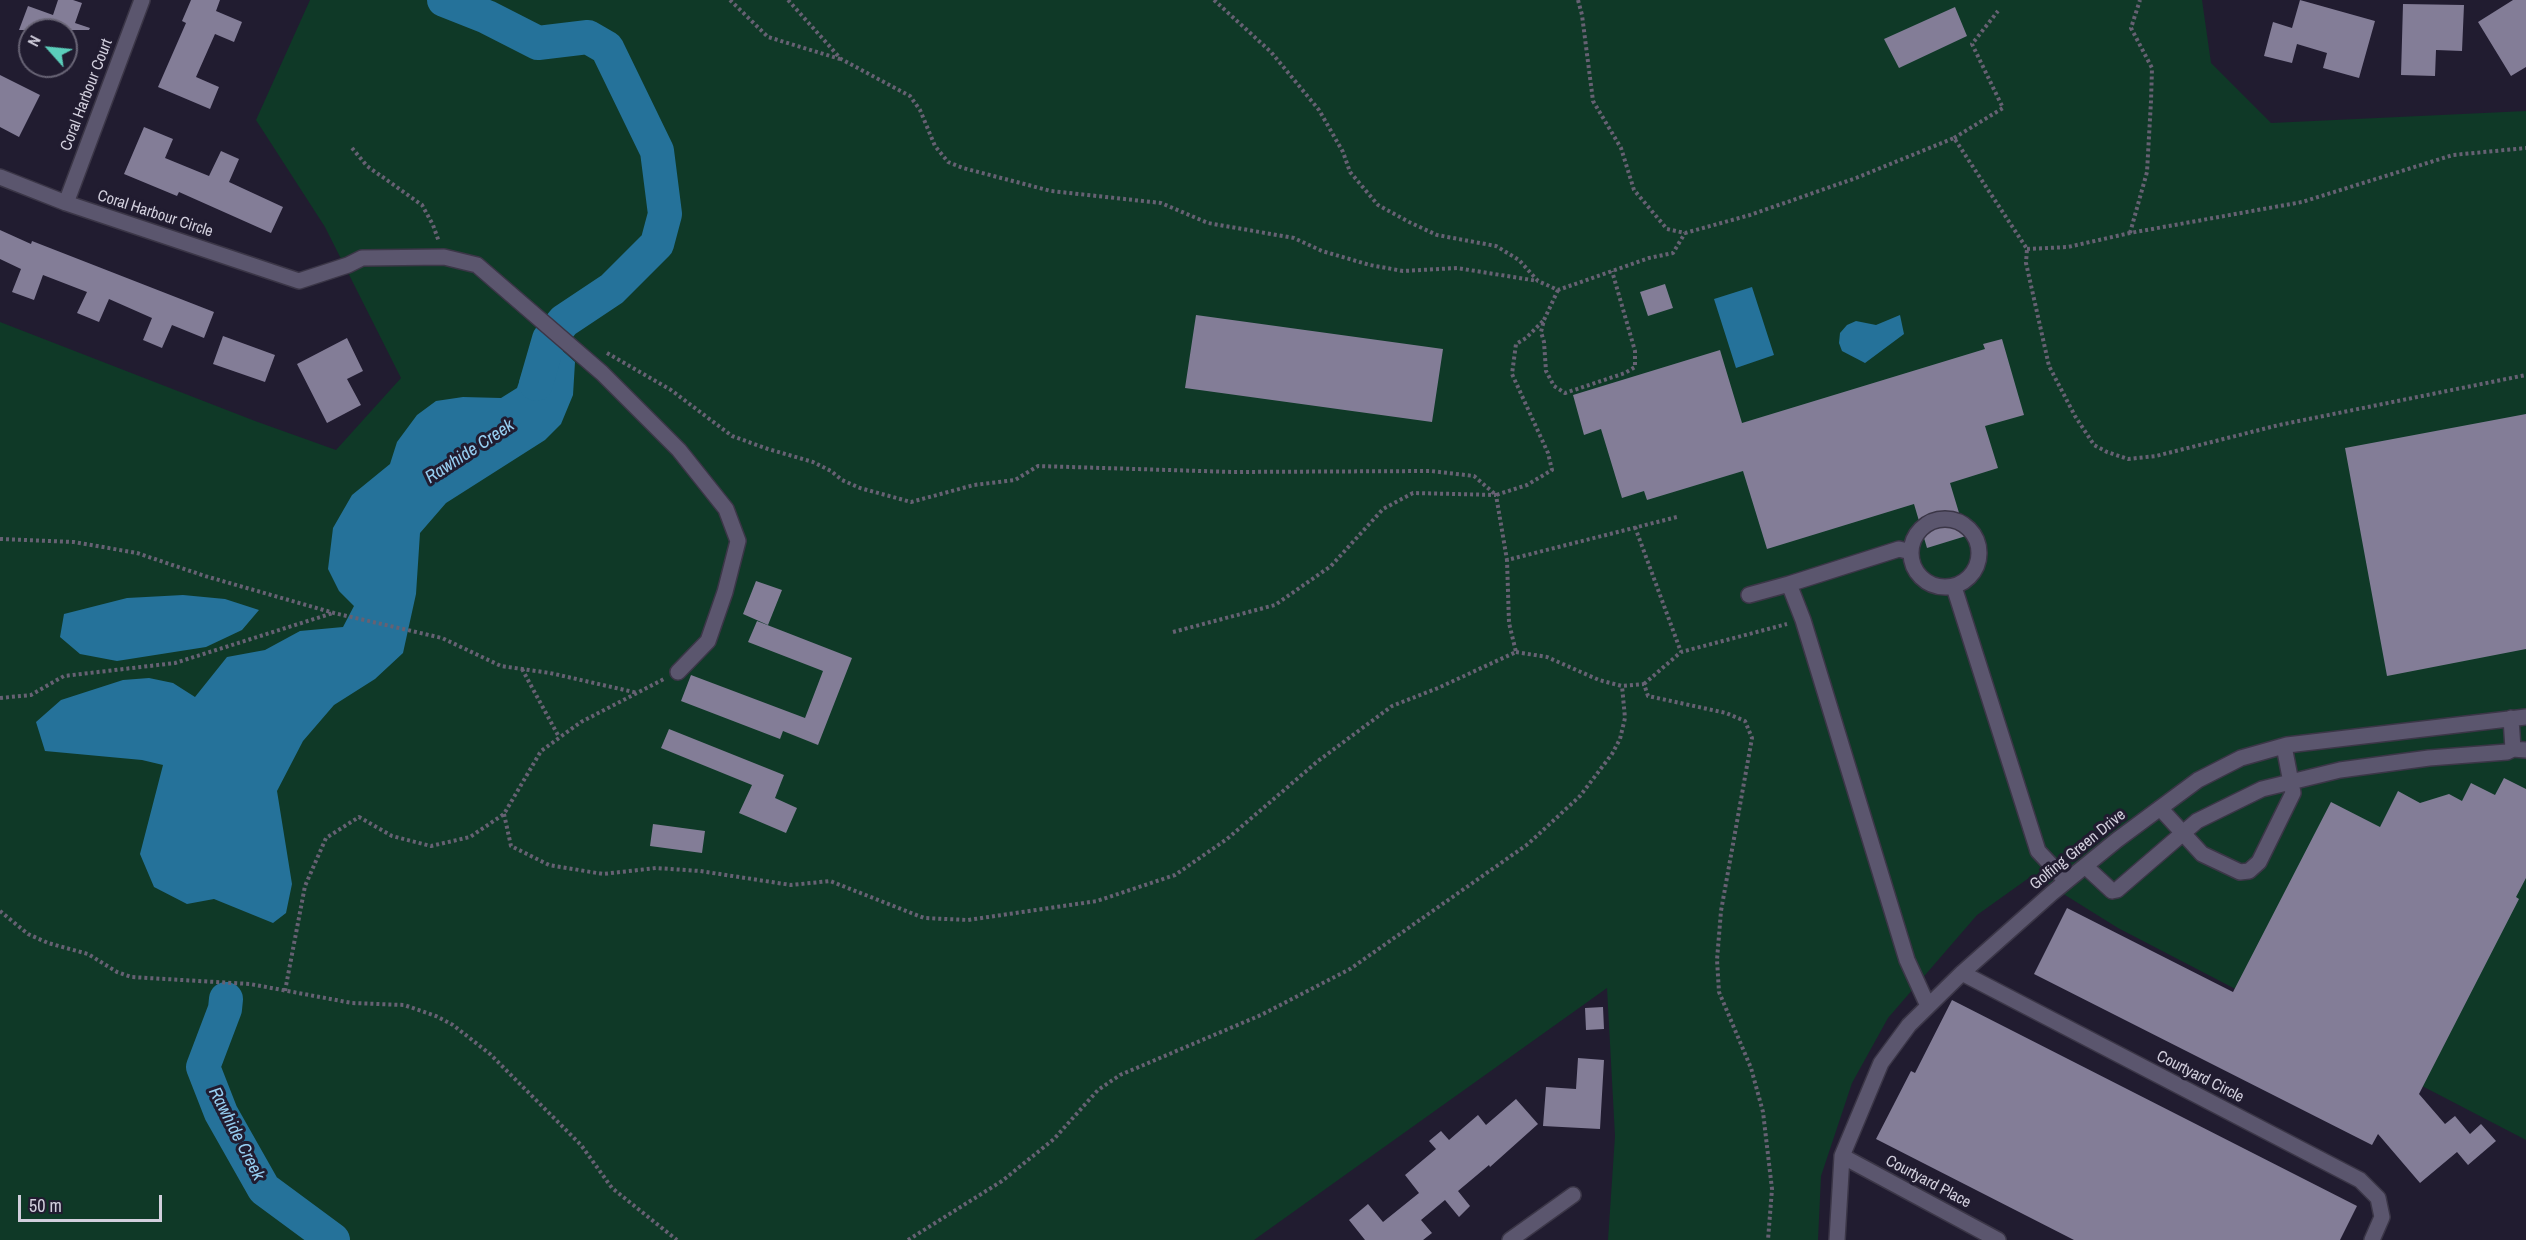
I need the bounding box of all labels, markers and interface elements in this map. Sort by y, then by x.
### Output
north arrow [18,18,78,78]
text: N [22,32,46,50]
street label: Coral Harbour Court [57,36,117,154]
street label: Coral Harbour Circle [95,186,215,242]
water label: Rawhide Creek [421,415,519,489]
street label: Golfing Green Drive [2026,806,2130,894]
street label: Courtyard Circle [2153,1047,2247,1107]
water label: Rawhide Creek [203,1084,269,1184]
street label: Courtyard Place [1882,1151,1974,1213]
scale bar [21,1183,165,1221]
text: 50 m [29,1193,62,1218]

